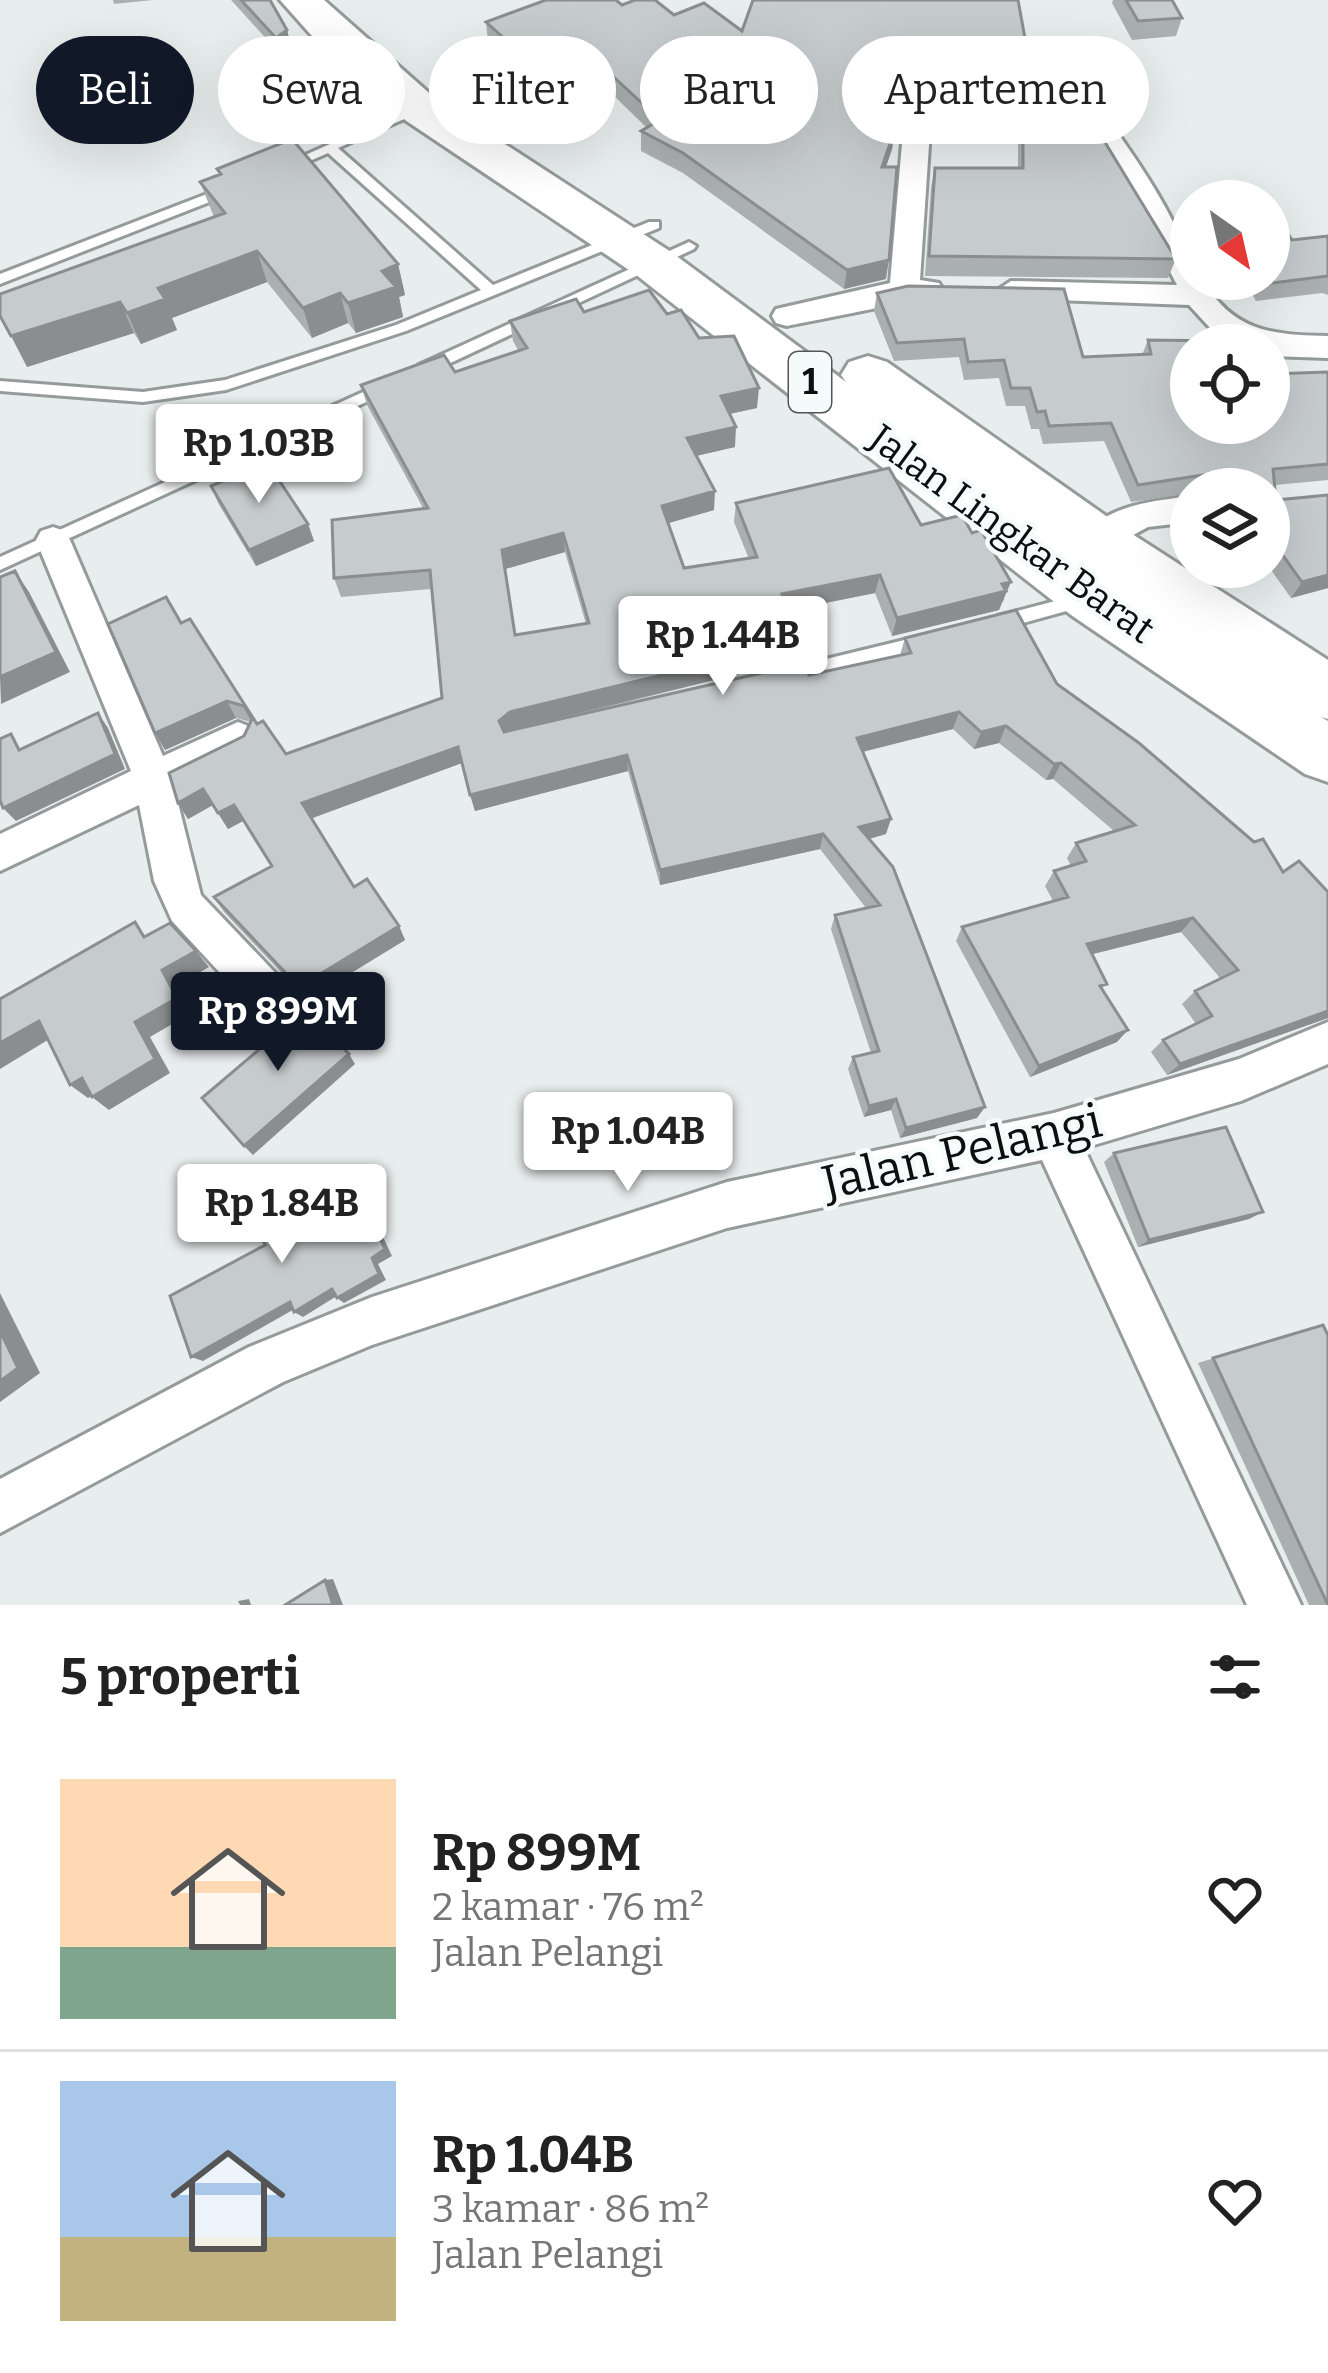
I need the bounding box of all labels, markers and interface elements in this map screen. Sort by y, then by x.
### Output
chip: Beli [36,36,194,144]
chip: Sewa [218,36,405,144]
chip: Filter [429,36,616,144]
chip: Baru [640,36,818,144]
chip: Apartemen [842,36,1149,144]
north arrow [1170,180,1290,300]
map controls [1170,180,1290,588]
button: locate [1170,324,1290,444]
road number: 1 [789,352,831,412]
pin: Rp 1.03B [135,404,383,506]
street label: Jalan Lingkar Barat [860,415,1163,653]
text: Rp 1.03B [183,420,335,466]
button: layers [1170,468,1290,588]
pin: Rp 1.44B [599,596,847,698]
text: Rp 1.44B [645,612,801,658]
pin: Rp 899M [167,972,389,1074]
text: Rp 899M [198,988,358,1034]
pin: Rp 1.04B [504,1092,752,1194]
street label: Jalan Pelangi [815,1092,1107,1213]
text: Rp 1.04B [551,1108,705,1154]
pin: Rp 1.84B [158,1164,406,1266]
text: Rp 1.84B [204,1180,360,1226]
icon: filters [1202,1644,1268,1710]
text: 5 properti [60,1646,300,1708]
text: Rp 899M [432,1822,641,1884]
icon: home [156,1827,300,1971]
icon: heart [1202,1866,1268,1932]
text: 2 kamar · 76 m² [432,1884,704,1930]
text: Jalan Pelangi [432,1930,664,1976]
text: Rp 1.04B [432,2124,634,2186]
icon: home [156,2129,300,2273]
icon: heart [1202,2168,1268,2234]
text: 3 kamar · 86 m² [432,2186,709,2232]
text: Jalan Pelangi [432,2232,664,2278]

